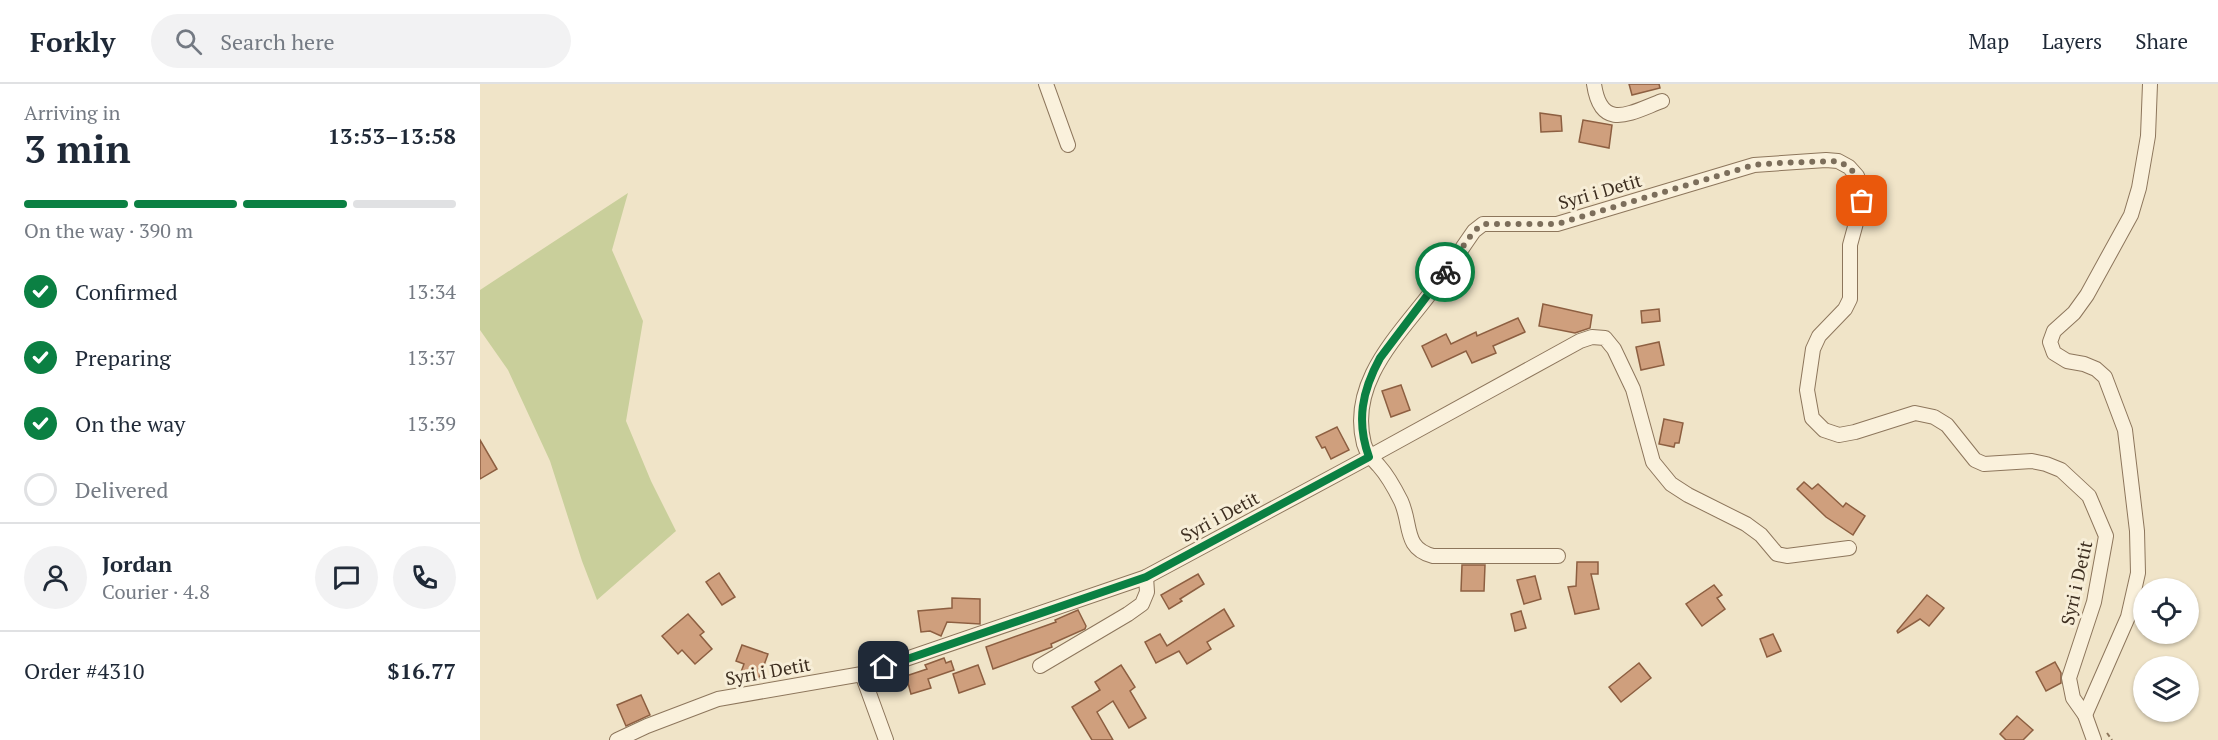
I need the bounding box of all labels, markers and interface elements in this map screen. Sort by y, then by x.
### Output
search box [151,14,571,68]
text: Forkly [30,23,115,60]
icon: search [172,25,205,58]
text: Search here [220,27,335,56]
text: Map [1968,27,2009,55]
text: Layers [2042,27,2102,55]
text: Share [2135,27,2188,55]
text: Arriving in [24,99,120,126]
text: 13:53–13:58 [328,121,456,150]
text: 3 min [24,122,131,174]
street label: Syri i Detit [1555,168,1645,214]
pin [1836,175,1887,226]
icon: bag [1845,184,1878,217]
text: On the way · 390 m [24,217,193,244]
courier [1415,242,1475,302]
icon: bike [1429,256,1462,289]
icon: check [24,275,57,308]
text: Confirmed [75,277,178,306]
text: 13:34 [407,278,456,305]
icon: check [24,341,57,374]
text: Preparing [75,343,171,372]
text: 13:37 [407,344,456,371]
icon: check [24,407,57,440]
text: On the way [75,409,185,438]
text: 13:39 [407,410,456,437]
text: Delivered [75,475,168,504]
street label: Syri i Detit [1176,485,1263,547]
street label: Syri i Detit [2055,538,2097,627]
button: person [24,546,87,609]
button: chat [315,546,378,609]
button: phone [393,546,456,609]
text: Jordan [102,549,172,578]
text: Courier · 4.8 [102,578,210,605]
map controls [2133,578,2199,722]
button: locate [2133,578,2199,644]
pin [858,641,909,692]
icon: home [867,650,900,683]
street label: Syri i Detit [723,652,812,690]
text: Order #4310 [24,656,144,685]
text: $16.77 [387,656,456,685]
button: layers [2133,656,2199,722]

